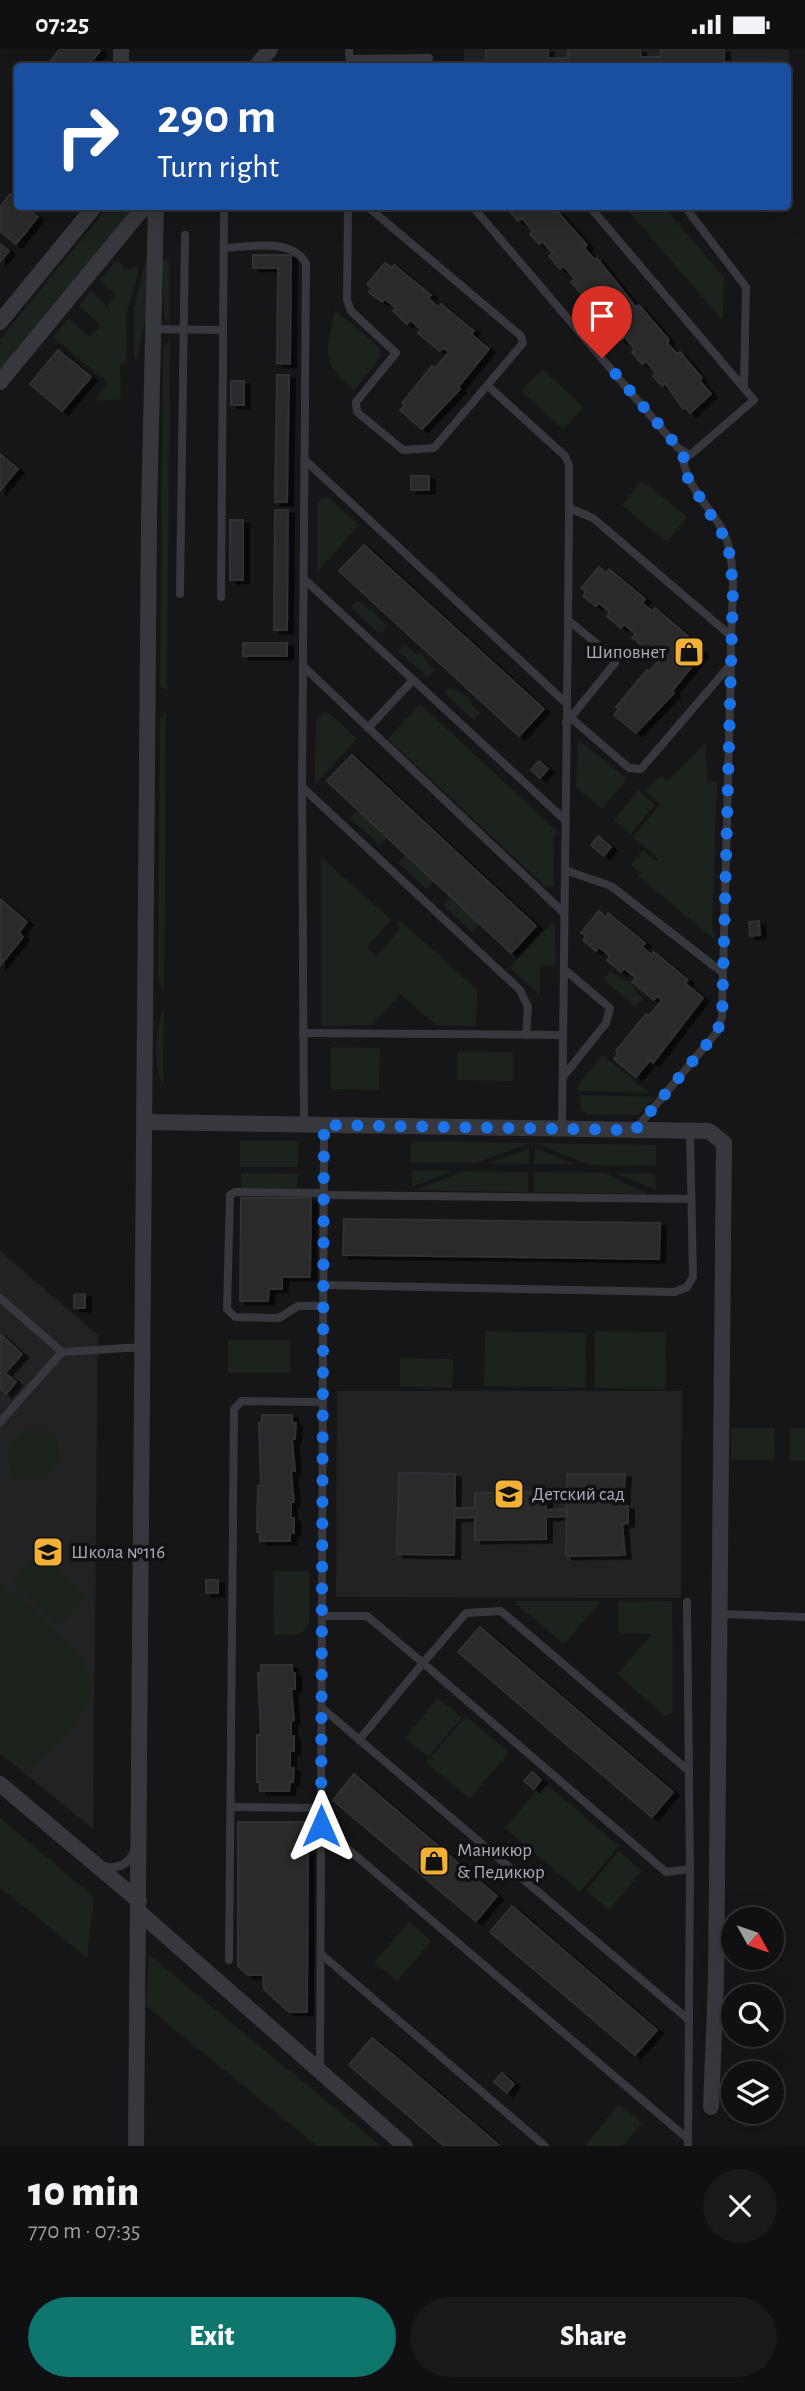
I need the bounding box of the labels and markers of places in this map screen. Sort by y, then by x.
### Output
pin [572,286,632,358]
shop icon: Шиповнет [672,635,706,669]
place label: Шиповнет [585,643,666,662]
school or university icon: Детский сад [492,1477,526,1511]
place label: Детский сад [532,1485,625,1504]
school or university icon: Школа №116 [31,1535,65,1569]
place label: Школа №116 [71,1543,165,1562]
place label: Маникюр & Педикюр [457,1841,545,1882]
shop icon: Маникюр & Педикюр [417,1844,451,1878]

